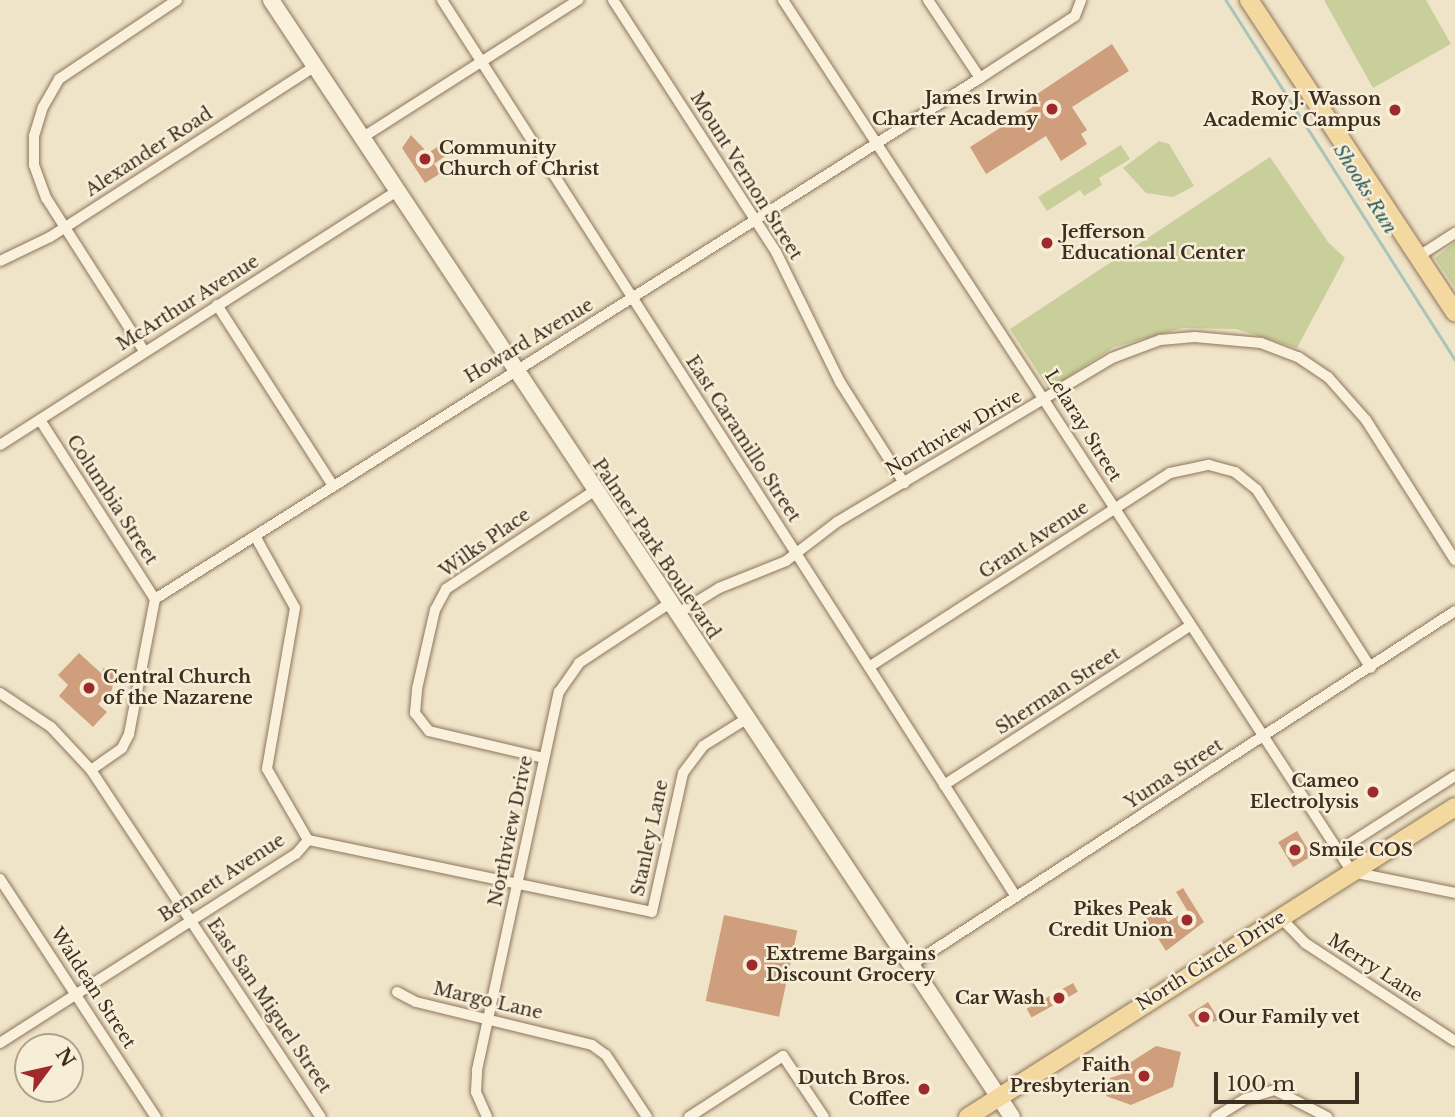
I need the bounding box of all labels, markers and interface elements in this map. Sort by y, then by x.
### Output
street label: Mount Vernon Street [685,88,807,264]
place label: James Irwin Charter Academy [871,88,1038,130]
place label: Roy J. Wasson Academic Campus [1203,89,1381,132]
marker: James Irwin Charter Academy [1044,101,1060,117]
marker: Roy J. Wasson Academic Campus [1387,102,1403,118]
street label: Alexander Road [81,103,217,201]
place label: Community Church of Christ [439,138,599,180]
water label: Shooks Run [1328,140,1402,238]
marker: Community Church of Christ [417,151,433,167]
place label: Jefferson Educational Center [1061,222,1245,264]
marker: Jefferson Educational Center [1039,235,1055,251]
street label: McArthur Avenue [112,250,264,356]
street label: Howard Avenue [460,294,598,388]
street label: East Caramillo Street [681,352,805,526]
street label: Lelaray Street [1040,366,1126,486]
street label: Northview Drive [882,385,1026,481]
street label: Columbia Street [62,431,162,569]
street label: Palmer Park Boulevard [587,455,725,643]
street label: Grant Avenue [975,496,1093,584]
street label: Wilks Place [436,504,534,582]
street label: Sherman Street [992,643,1124,739]
place label: Central Church of the Nazarene [103,667,253,710]
marker: Central Church of the Nazarene [81,680,97,696]
street label: Yuma Street [1121,734,1227,814]
street label: Northview Drive [484,753,538,909]
place label: Cameo Electrolysis [1250,771,1359,814]
street label: Stanley Lane [627,778,673,898]
marker: Cameo Electrolysis [1365,784,1381,800]
street label: Bennett Avenue [155,829,289,927]
place label: Smile COS [1309,839,1413,861]
marker: Smile COS [1287,842,1303,858]
place label: Pikes Peak Credit Union [1048,899,1173,942]
street label: North Circle Drive [1132,906,1290,1016]
marker: Pikes Peak Credit Union [1179,912,1195,928]
street label: East San Miguel Street [202,914,336,1098]
street label: Waldean Street [46,924,140,1052]
street label: Merry Lane [1323,929,1427,1007]
place label: Extreme Bargains Discount Grocery [766,944,936,986]
marker: Extreme Bargains Discount Grocery [744,957,760,973]
street label: Margo Lane [431,978,545,1024]
place label: Car Wash [954,987,1045,1009]
marker: Car Wash [1051,990,1067,1006]
place label: Our Family vet [1218,1006,1361,1028]
marker: Our Family vet [1196,1009,1212,1025]
north arrow [14,1033,84,1103]
text: N [51,1044,80,1071]
place label: Faith Presbyterian [1010,1055,1130,1098]
scale bar [1217,1058,1362,1102]
place label: Dutch Bros. Coffee [798,1068,910,1110]
marker: Faith Presbyterian [1136,1068,1152,1084]
text: 100 m [1227,1071,1295,1097]
marker: Dutch Bros. Coffee [916,1081,932,1097]

